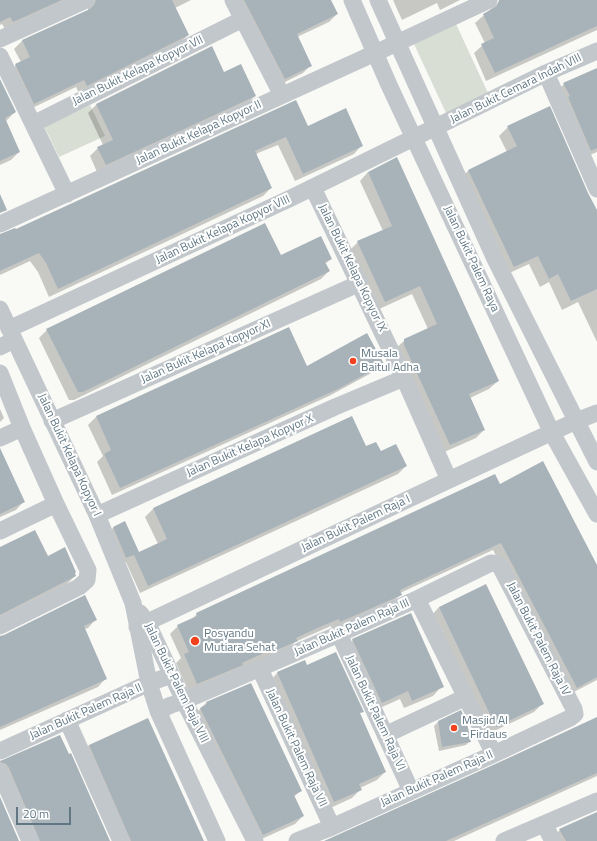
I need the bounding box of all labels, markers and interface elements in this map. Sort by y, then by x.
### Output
street label: Jalan Bukit Kelapa Kopyor VII [70,33,206,109]
street label: Jalan Bukit Cemara Indah VIII [448,51,584,127]
street label: Jalan Bukit Kelapa Kopyor II [134,98,264,168]
street label: Jalan Bukit Kelapa Kopyor VIII [153,192,293,268]
street label: Jalan Bukit Kelapa Kopyor IX [315,202,389,334]
street label: Jalan Bukit Palem Raya [440,203,502,315]
street label: Jalan Bukit Kelapa Kopyor XI [139,317,273,387]
place label: Musala Baitul Adha [361,347,419,375]
marker: Musala Baitul Adha [348,356,358,366]
street label: Jalan Bukit Kelapa Kopyor I [34,391,104,519]
street label: Jalan Bukit Kelapa Kopyor X [184,411,316,481]
street label: Jalan Bukit Palem Raja I [299,492,413,556]
street label: Jalan Bukit Palem Raja IV [503,580,573,698]
street label: Jalan Bukit Palem Raja III [292,596,412,660]
street label: Jalan Bukit Palem Raja VIII [141,621,211,745]
place label: Posyandu Mutiara Sehat [204,627,275,655]
marker: Posyandu Mutiara Sehat [189,635,201,647]
street label: Jalan Bukit Palem Raja VI [342,653,408,773]
street label: Jalan Bukit Palem Raja II [28,681,144,743]
street label: Jalan Bukit Palem Raja VII [262,687,330,809]
place label: Masjid Al - Firdaus [462,714,508,742]
marker: Masjid Al - Firdaus [449,723,459,733]
street label: Jalan Bukit Palem Raja II [379,748,495,810]
scale bar [18,799,73,825]
text: 20 m [23,804,49,823]

